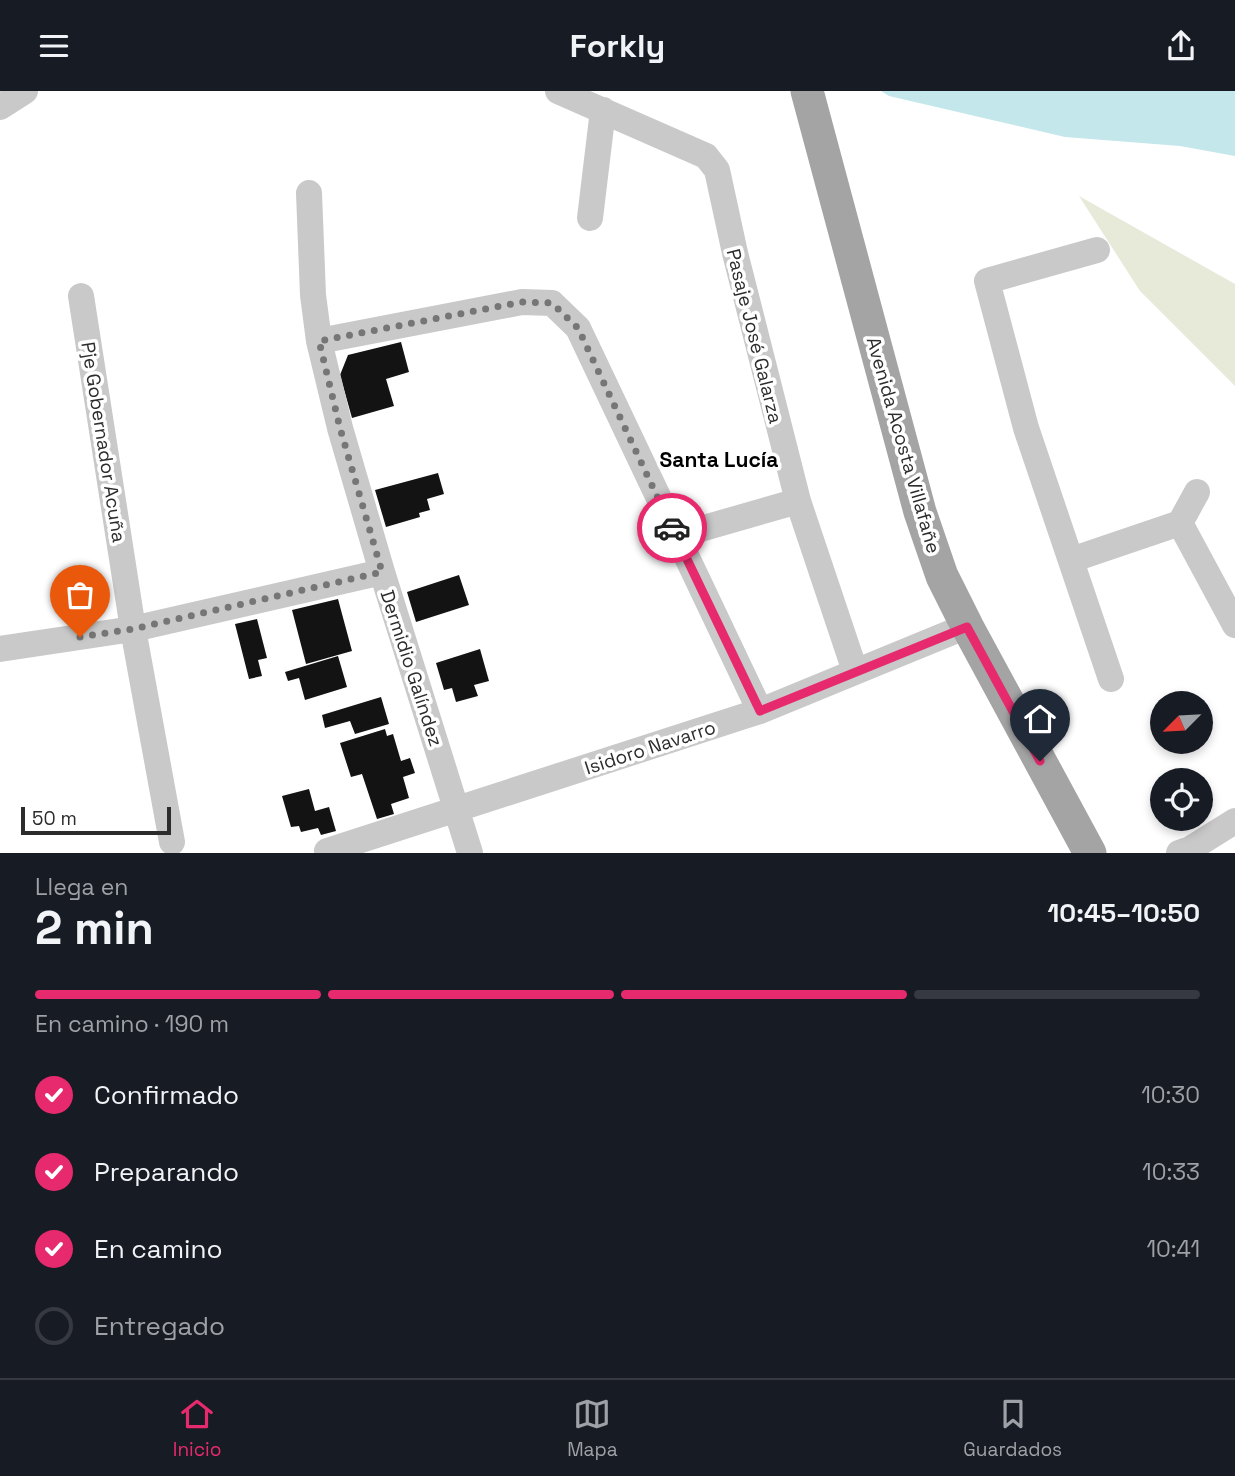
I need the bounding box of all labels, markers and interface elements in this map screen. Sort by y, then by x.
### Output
text: Forkly [570,26,665,66]
icon: menu [35,27,73,65]
icon: share [1162,27,1200,65]
street label: Pasaje José Galarza [721,246,788,426]
street label: Avenida Acosta Villafañe [861,334,946,556]
street label: Pje Gobernador Acuña [75,340,132,544]
district label: Santa Lucía [660,446,778,473]
courier [637,493,707,563]
icon: car [653,509,691,547]
pin [50,565,110,637]
icon: bag [61,576,99,614]
street label: Dermidio Galíndez [374,587,449,750]
pin [1010,689,1070,761]
north arrow [1150,691,1213,754]
map controls [1150,691,1213,831]
icon: home [1021,700,1059,738]
street label: Isidoro Navarro [581,715,719,780]
button: locate [1150,768,1213,831]
scale bar [21,804,172,836]
text: 50 m [32,806,77,831]
text: Llega en [35,872,128,902]
text: 10:45–10:50 [1048,896,1200,930]
text: 2 min [35,899,154,957]
text: En camino · 190 m [35,1009,229,1039]
icon: check [35,1076,73,1114]
text: Confirmado [94,1078,239,1112]
text: 10:30 [1141,1080,1200,1110]
icon: check [35,1153,73,1191]
text: Preparando [94,1155,239,1189]
text: 10:33 [1142,1157,1200,1187]
icon: check [35,1230,73,1268]
text: En camino [94,1232,223,1266]
text: 10:41 [1146,1234,1200,1264]
text: Entregado [94,1309,225,1343]
tab: Inicio [173,1395,222,1462]
tab: Mapa [567,1395,618,1462]
tab: Guardados [963,1395,1062,1462]

